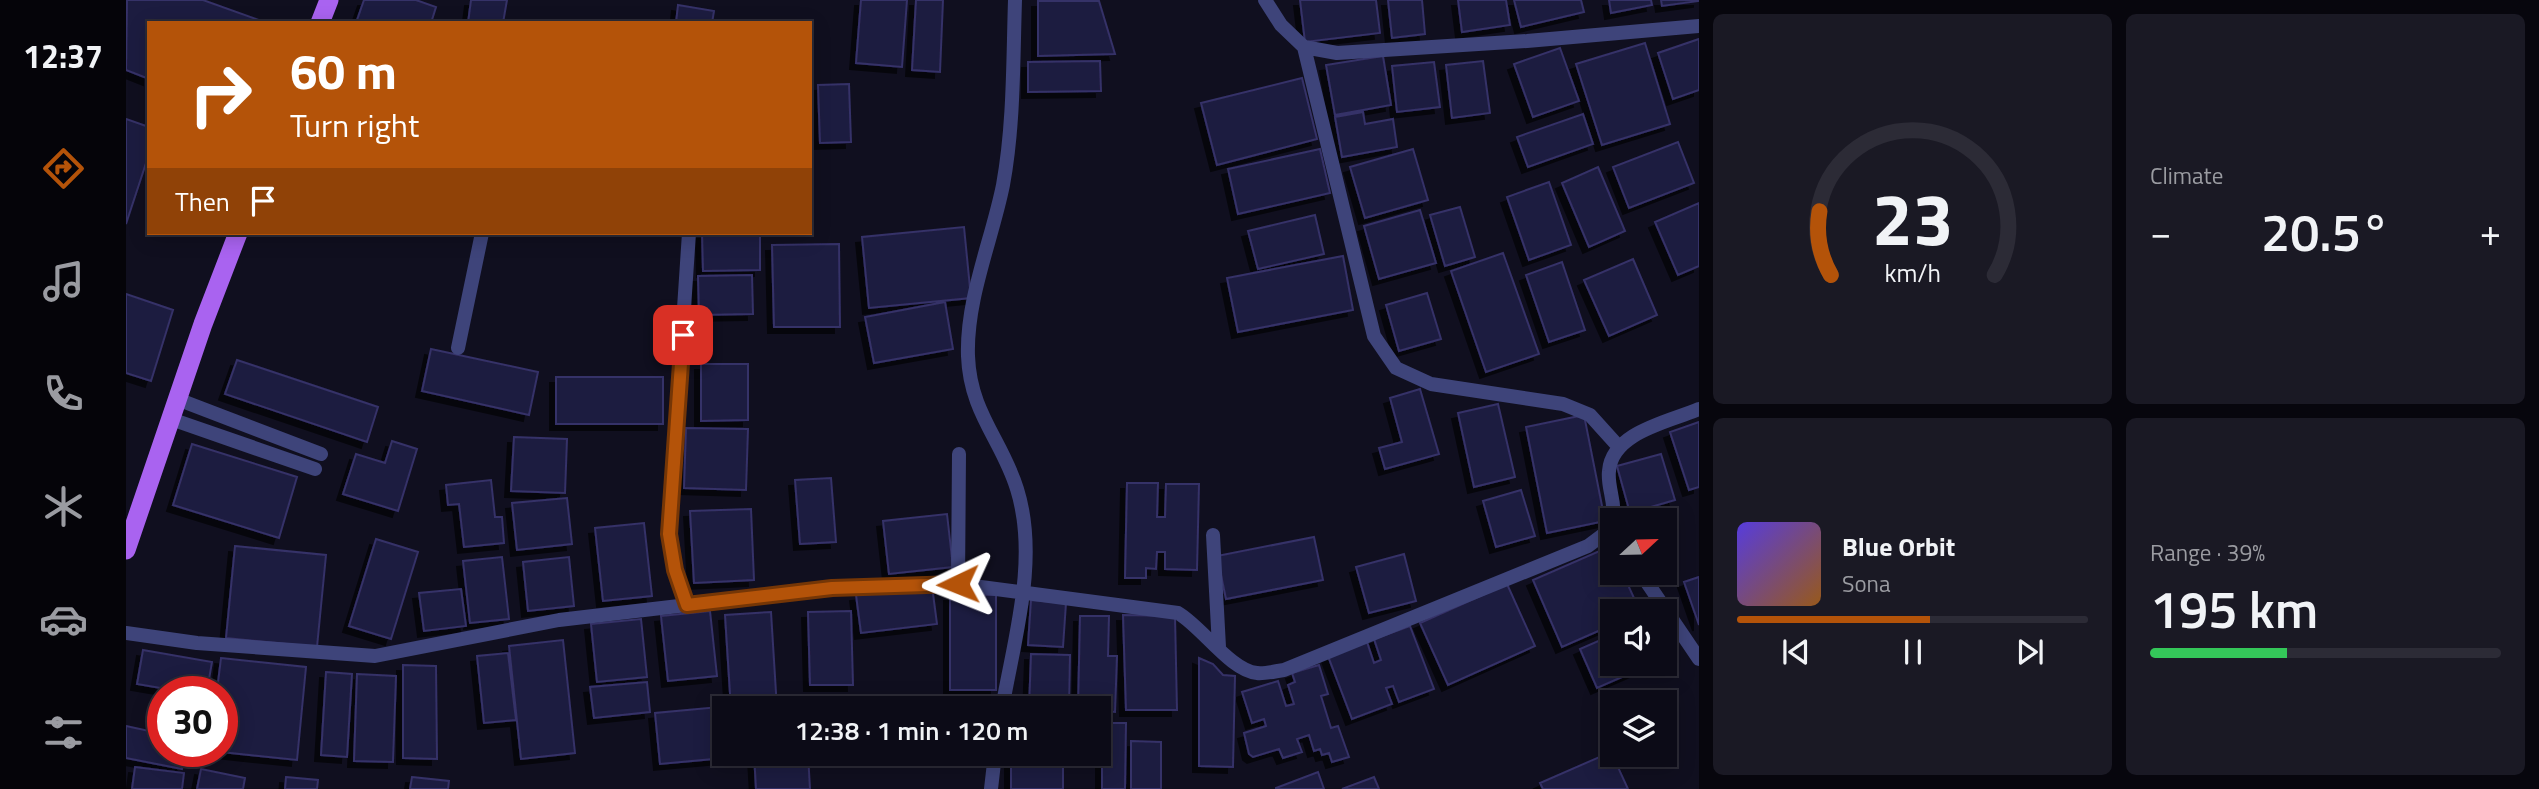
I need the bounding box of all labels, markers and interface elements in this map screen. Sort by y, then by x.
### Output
text: 12:37 [23,32,103,80]
text: 60 m [290,33,397,108]
icon: right [175,49,266,140]
text: Turn right [290,101,419,149]
icon: directions [39,144,88,193]
text: Climate [2150,158,2223,193]
text: 23 [1872,163,1953,273]
text: Then [175,182,230,221]
icon: arrive [244,182,282,220]
text: 20.5° [2261,192,2390,271]
text: − [2150,203,2171,261]
text: + [2480,203,2501,261]
text: km/h [1884,254,1941,292]
icon: music [39,257,88,306]
pin [653,305,713,365]
icon: arrive [664,316,702,354]
icon: phone [39,369,88,418]
icon: climate [39,482,88,531]
north arrow [1600,508,1676,584]
map controls [1600,508,1677,767]
text: Blue Orbit [1842,527,1955,566]
text: Range · 39% [2150,535,2265,570]
position arrow [921,547,995,621]
text: Sona [1842,566,1890,601]
text: 195 km [2150,569,2318,648]
icon: car [39,595,88,644]
button: sound [1600,599,1677,676]
icon: previous [1777,633,1815,671]
icon: pause [1894,633,1932,671]
icon: next [2011,633,2049,671]
speed limit sign: 30 [147,676,238,767]
button: layers [1600,690,1677,767]
icon: filters [39,708,88,757]
text: 12:38 · 1 min · 120 m [795,711,1028,750]

